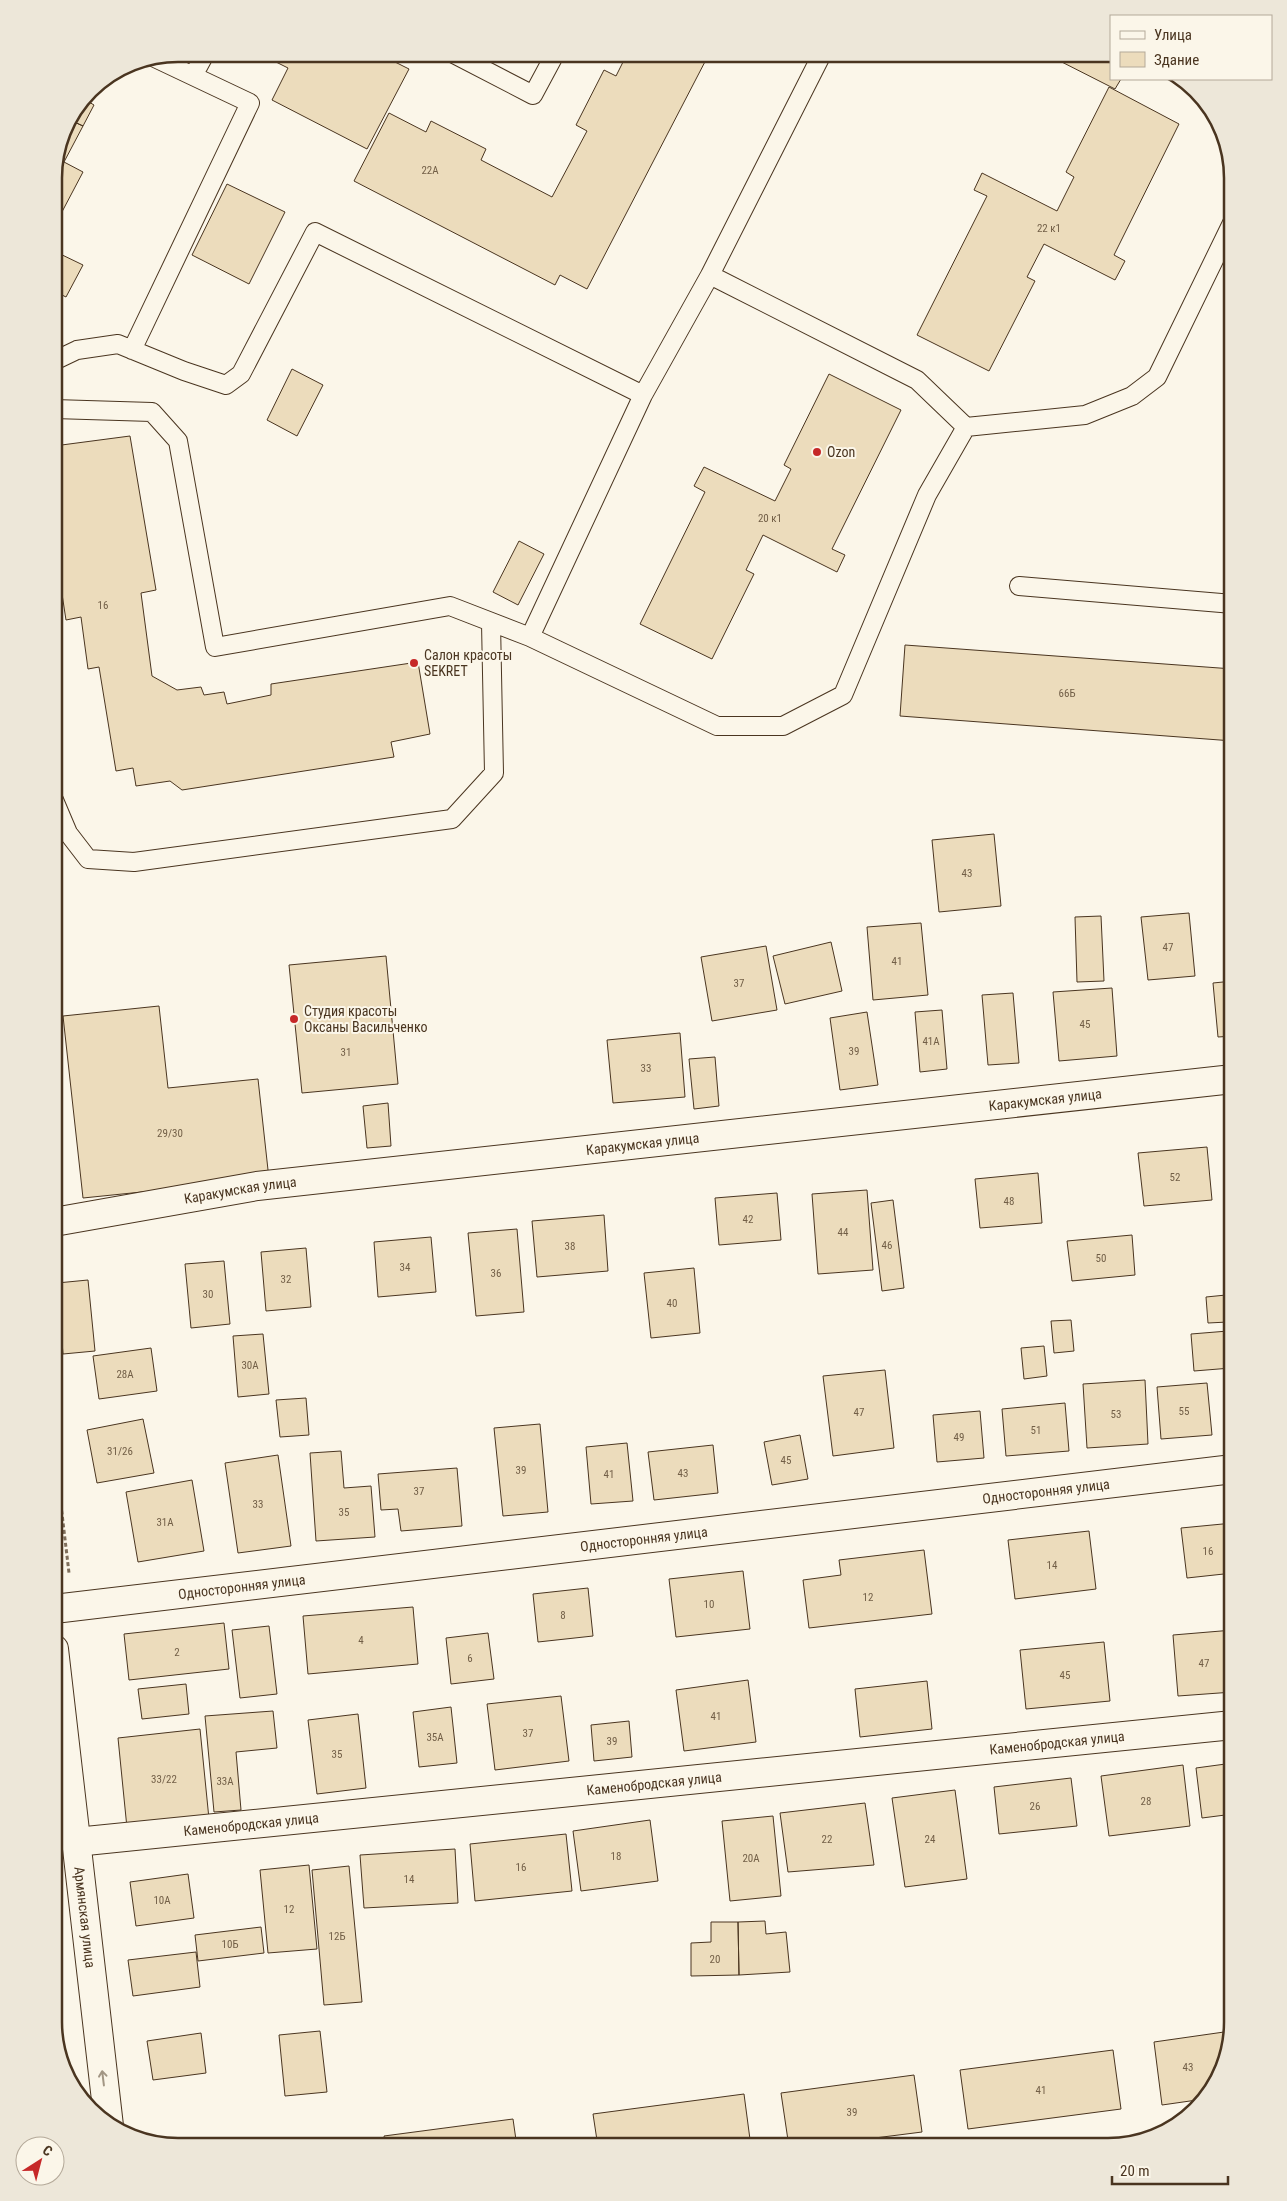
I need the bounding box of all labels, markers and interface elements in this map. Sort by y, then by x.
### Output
legend [1110,15,1272,80]
text: Улица [1154,26,1192,44]
text: Здание [1154,51,1199,69]
house number: 22А [421,164,439,177]
house number: 22 к1 [1037,222,1061,235]
place label: Ozon [827,444,855,460]
marker: Ozon [811,446,823,458]
house number: 20 к1 [758,512,782,525]
house number: 16 [98,599,108,612]
place label: Салон красоты SEKRET [424,647,512,679]
marker: Салон красоты SEKRET [408,657,420,669]
house number: 66Б [1059,687,1075,700]
house number: 43 [962,867,972,880]
house number: 47 [1163,941,1173,954]
house number: 41 [892,955,902,968]
house number: 37 [734,977,744,990]
place label: Студия красоты Оксаны Васильченко [304,1003,428,1035]
marker: Студия красоты Оксаны Васильченко [288,1013,300,1025]
house number: 45 [1080,1018,1090,1031]
house number: 41А [922,1035,940,1048]
house number: 39 [849,1045,859,1058]
house number: 31 [341,1046,351,1059]
house number: 33 [641,1062,651,1075]
street label: Каракумская улица [988,1085,1102,1114]
house number: 29/30 [157,1127,183,1140]
street label: Каракумская улица [585,1130,700,1158]
house number: 52 [1170,1171,1180,1184]
street label: Каракумская улица [183,1174,297,1207]
house number: 48 [1004,1195,1014,1208]
house number: 42 [743,1213,753,1226]
house number: 44 [838,1226,849,1239]
house number: 46 [882,1239,892,1252]
house number: 38 [565,1240,575,1253]
house number: 50 [1096,1252,1106,1265]
house number: 34 [400,1261,411,1274]
house number: 36 [491,1267,501,1280]
house number: 32 [281,1273,291,1286]
house number: 30 [203,1288,213,1301]
house number: 40 [667,1297,677,1310]
house number: 30А [241,1359,259,1372]
house number: 28А [116,1368,134,1381]
house number: 55 [1179,1405,1189,1418]
house number: 47 [854,1406,864,1419]
house number: 53 [1111,1408,1121,1421]
house number: 51 [1031,1424,1041,1437]
house number: 49 [954,1431,964,1444]
house number: 31/26 [107,1445,133,1458]
house number: 45 [781,1454,791,1467]
house number: 39 [516,1464,526,1477]
house number: 43 [678,1467,688,1480]
house number: 41 [604,1468,614,1481]
street label: Односторонняя улица [981,1476,1111,1507]
house number: 37 [414,1485,424,1498]
house number: 33 [253,1498,263,1511]
house number: 35 [339,1506,349,1519]
house number: 31А [156,1516,174,1529]
street label: Односторонняя улица [579,1523,708,1554]
house number: 16 [1203,1545,1213,1558]
house number: 14 [1047,1559,1058,1572]
street label: Односторонняя улица [177,1571,306,1602]
house number: 12 [863,1591,873,1604]
house number: 10 [704,1598,714,1611]
house number: 8 [560,1609,566,1622]
house number: 4 [358,1634,364,1647]
house number: 2 [174,1646,180,1659]
house number: 6 [467,1652,473,1665]
house number: 47 [1199,1657,1209,1670]
house number: 45 [1060,1669,1070,1682]
house number: 41 [711,1710,721,1723]
house number: 37 [523,1727,533,1740]
street label: Каменобродская улица [989,1728,1125,1758]
house number: 35А [426,1731,444,1744]
house number: 39 [607,1735,617,1748]
house number: 35 [332,1748,342,1761]
street label: Каменобродская улица [586,1769,722,1798]
house number: 33/22 [151,1773,177,1786]
house number: 33А [216,1775,234,1788]
house number: 28 [1141,1795,1151,1808]
house number: 26 [1030,1800,1040,1813]
street label: Каменобродская улица [183,1810,319,1839]
house number: 22 [822,1833,832,1846]
house number: 24 [925,1833,936,1846]
house number: 18 [611,1850,621,1863]
house number: 20А [742,1852,760,1865]
house number: 16 [516,1861,526,1874]
street label: Армянская улица [71,1866,99,1969]
house number: 14 [404,1873,415,1886]
house number: 10А [153,1894,171,1907]
house number: 12 [284,1903,294,1916]
house number: 12Б [329,1930,345,1943]
house number: 10Б [222,1938,238,1951]
house number: 20 [710,1953,720,1966]
house number: 43 [1183,2061,1193,2074]
one-way arrow [98,2070,108,2086]
house number: 41 [1036,2084,1046,2097]
house number: 39 [847,2106,857,2119]
north arrow [15,2136,65,2186]
text: С [40,2142,56,2159]
scale bar [1112,2154,1228,2186]
text: 20 m [1120,2162,1150,2180]

